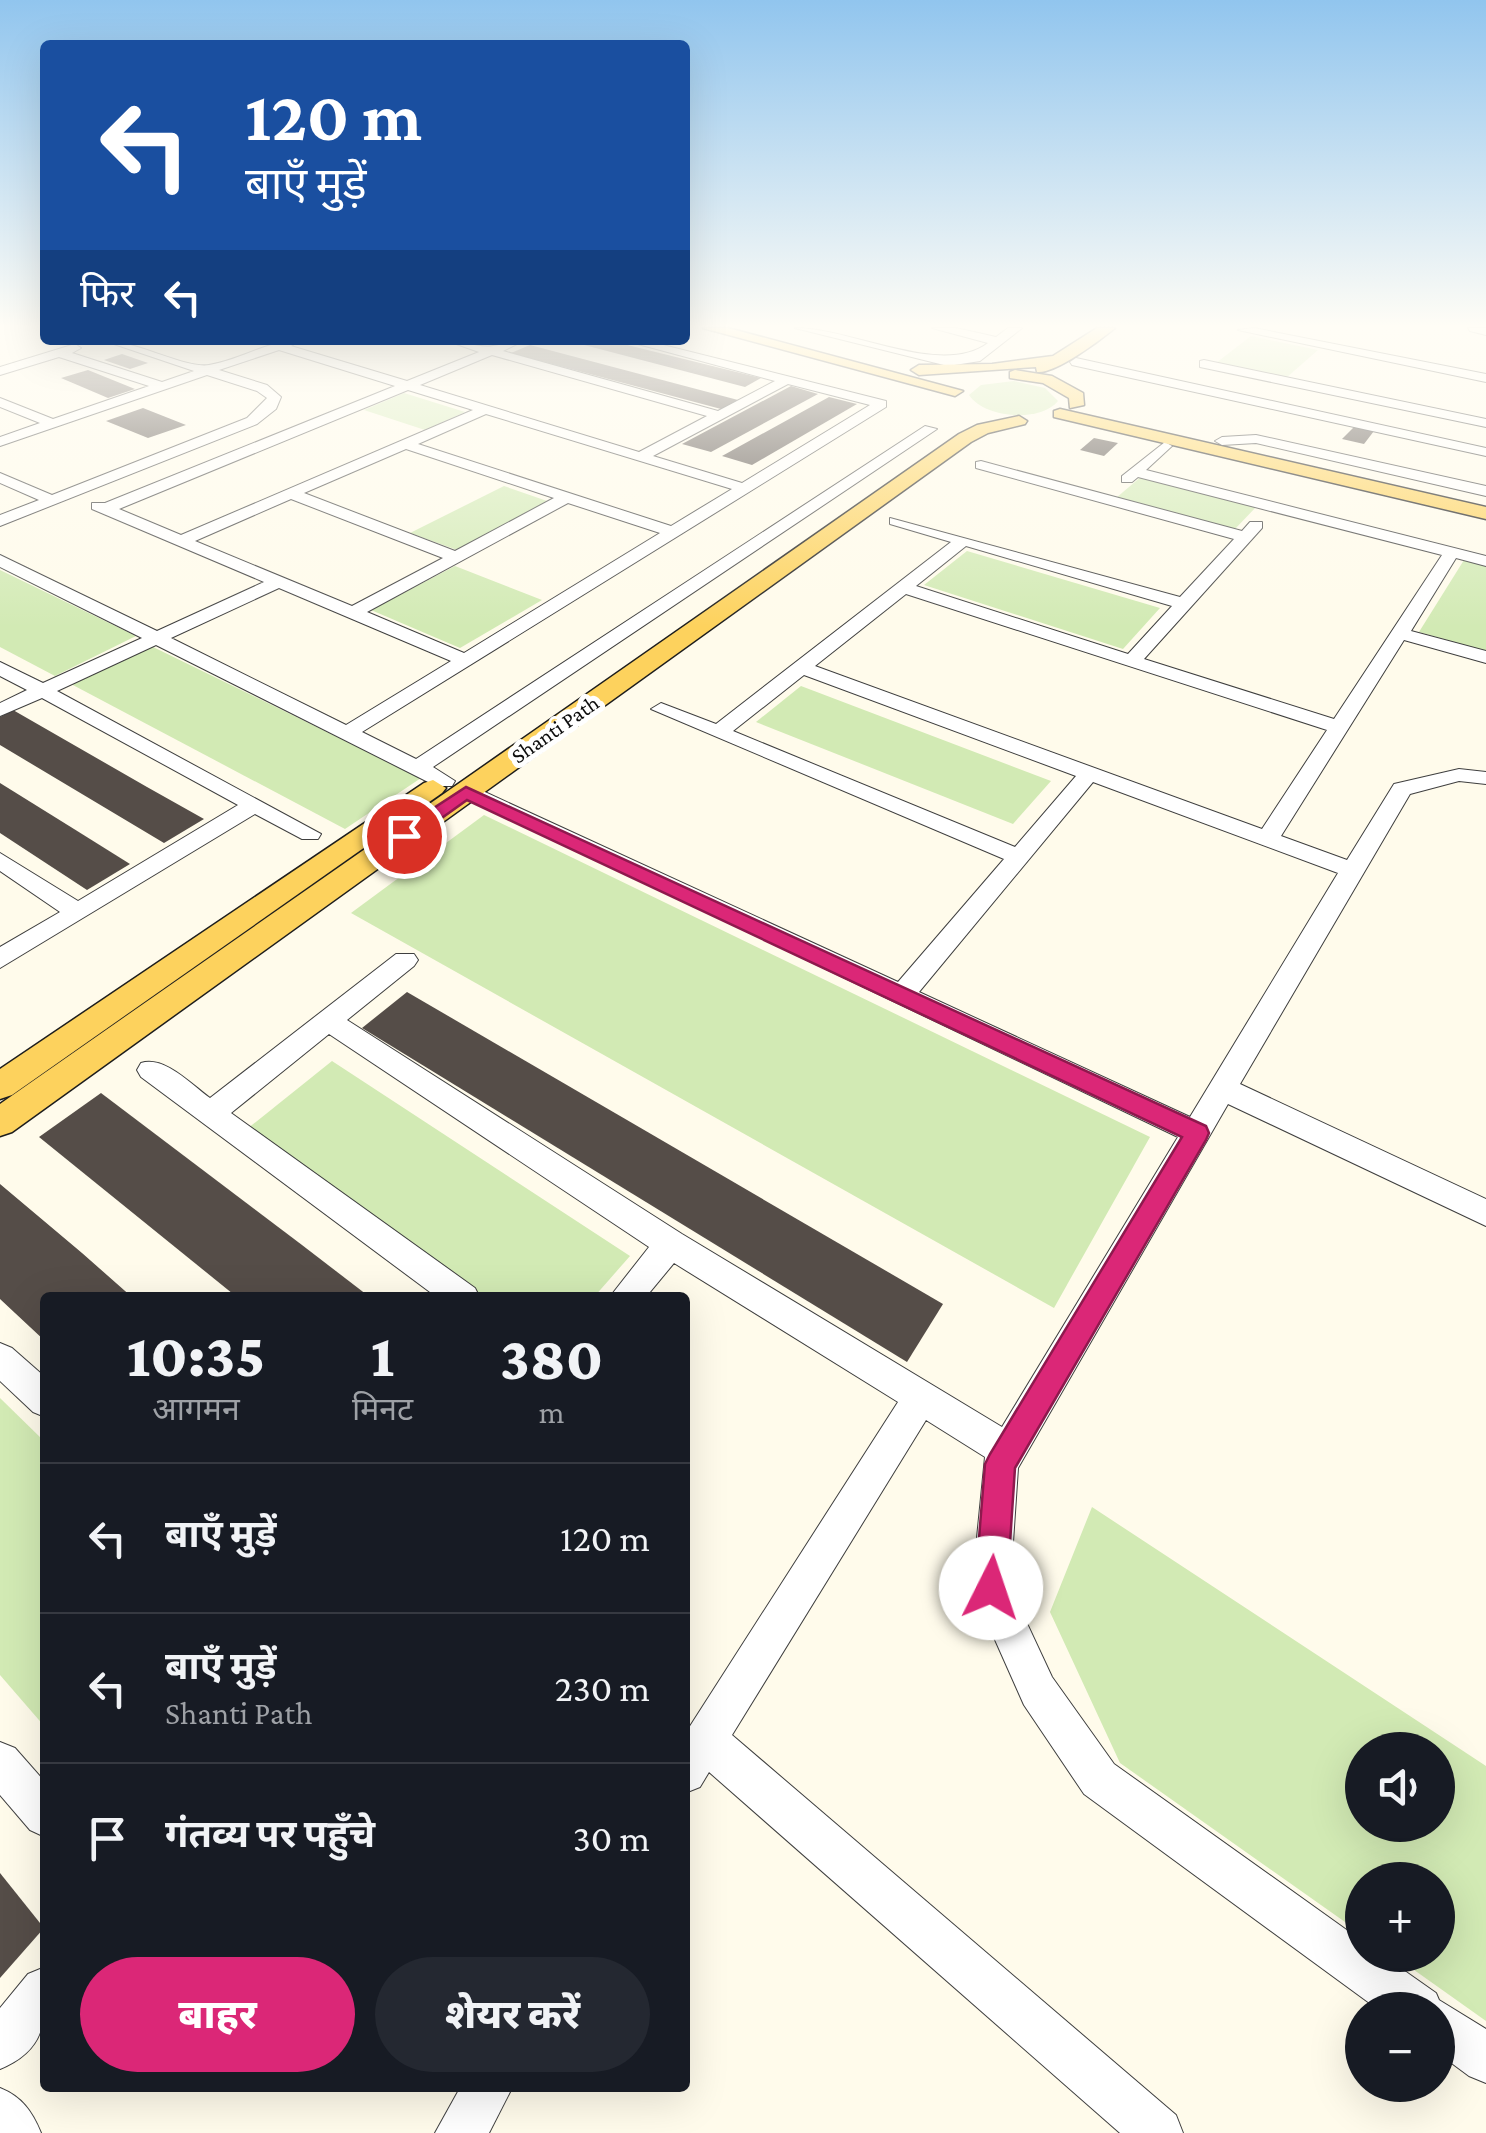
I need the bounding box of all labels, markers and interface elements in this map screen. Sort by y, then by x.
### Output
text: 120 m [245,77,422,155]
icon: left [80,80,210,210]
text: बाएँ मुड़ें [245,159,367,209]
icon: left [155,270,210,325]
text: फिर [80,273,135,315]
street label: Shanti Path [506,690,604,768]
pin [362,794,447,879]
icon: arrive [377,809,432,864]
text: 10:35 [127,1322,265,1389]
text: 1 [371,1322,394,1389]
text: 380 [500,1325,603,1392]
text: आगमन [152,1391,240,1427]
text: मिनट [352,1391,413,1427]
text: m [539,1394,564,1430]
icon: left [80,1511,135,1566]
text: बाएँ मुड़ें [165,1513,277,1555]
text: 120 m [560,1517,650,1559]
position arrow [939,1536,1043,1640]
text: बाएँ मुड़ें [165,1645,277,1687]
icon: left [80,1661,135,1716]
text: 230 m [555,1667,650,1709]
text: Shanti Path [165,1695,312,1731]
map controls [1345,1732,1455,2102]
button: sound [1345,1732,1455,1842]
icon: arrive [80,1811,135,1866]
text: गंतव्य पर पहुँचे [165,1813,375,1855]
text: 30 m [573,1817,650,1859]
button: + [1345,1862,1455,1972]
button: बाहर [80,1957,355,2072]
button: शेयर करें [375,1957,650,2072]
button: − [1345,1992,1455,2102]

